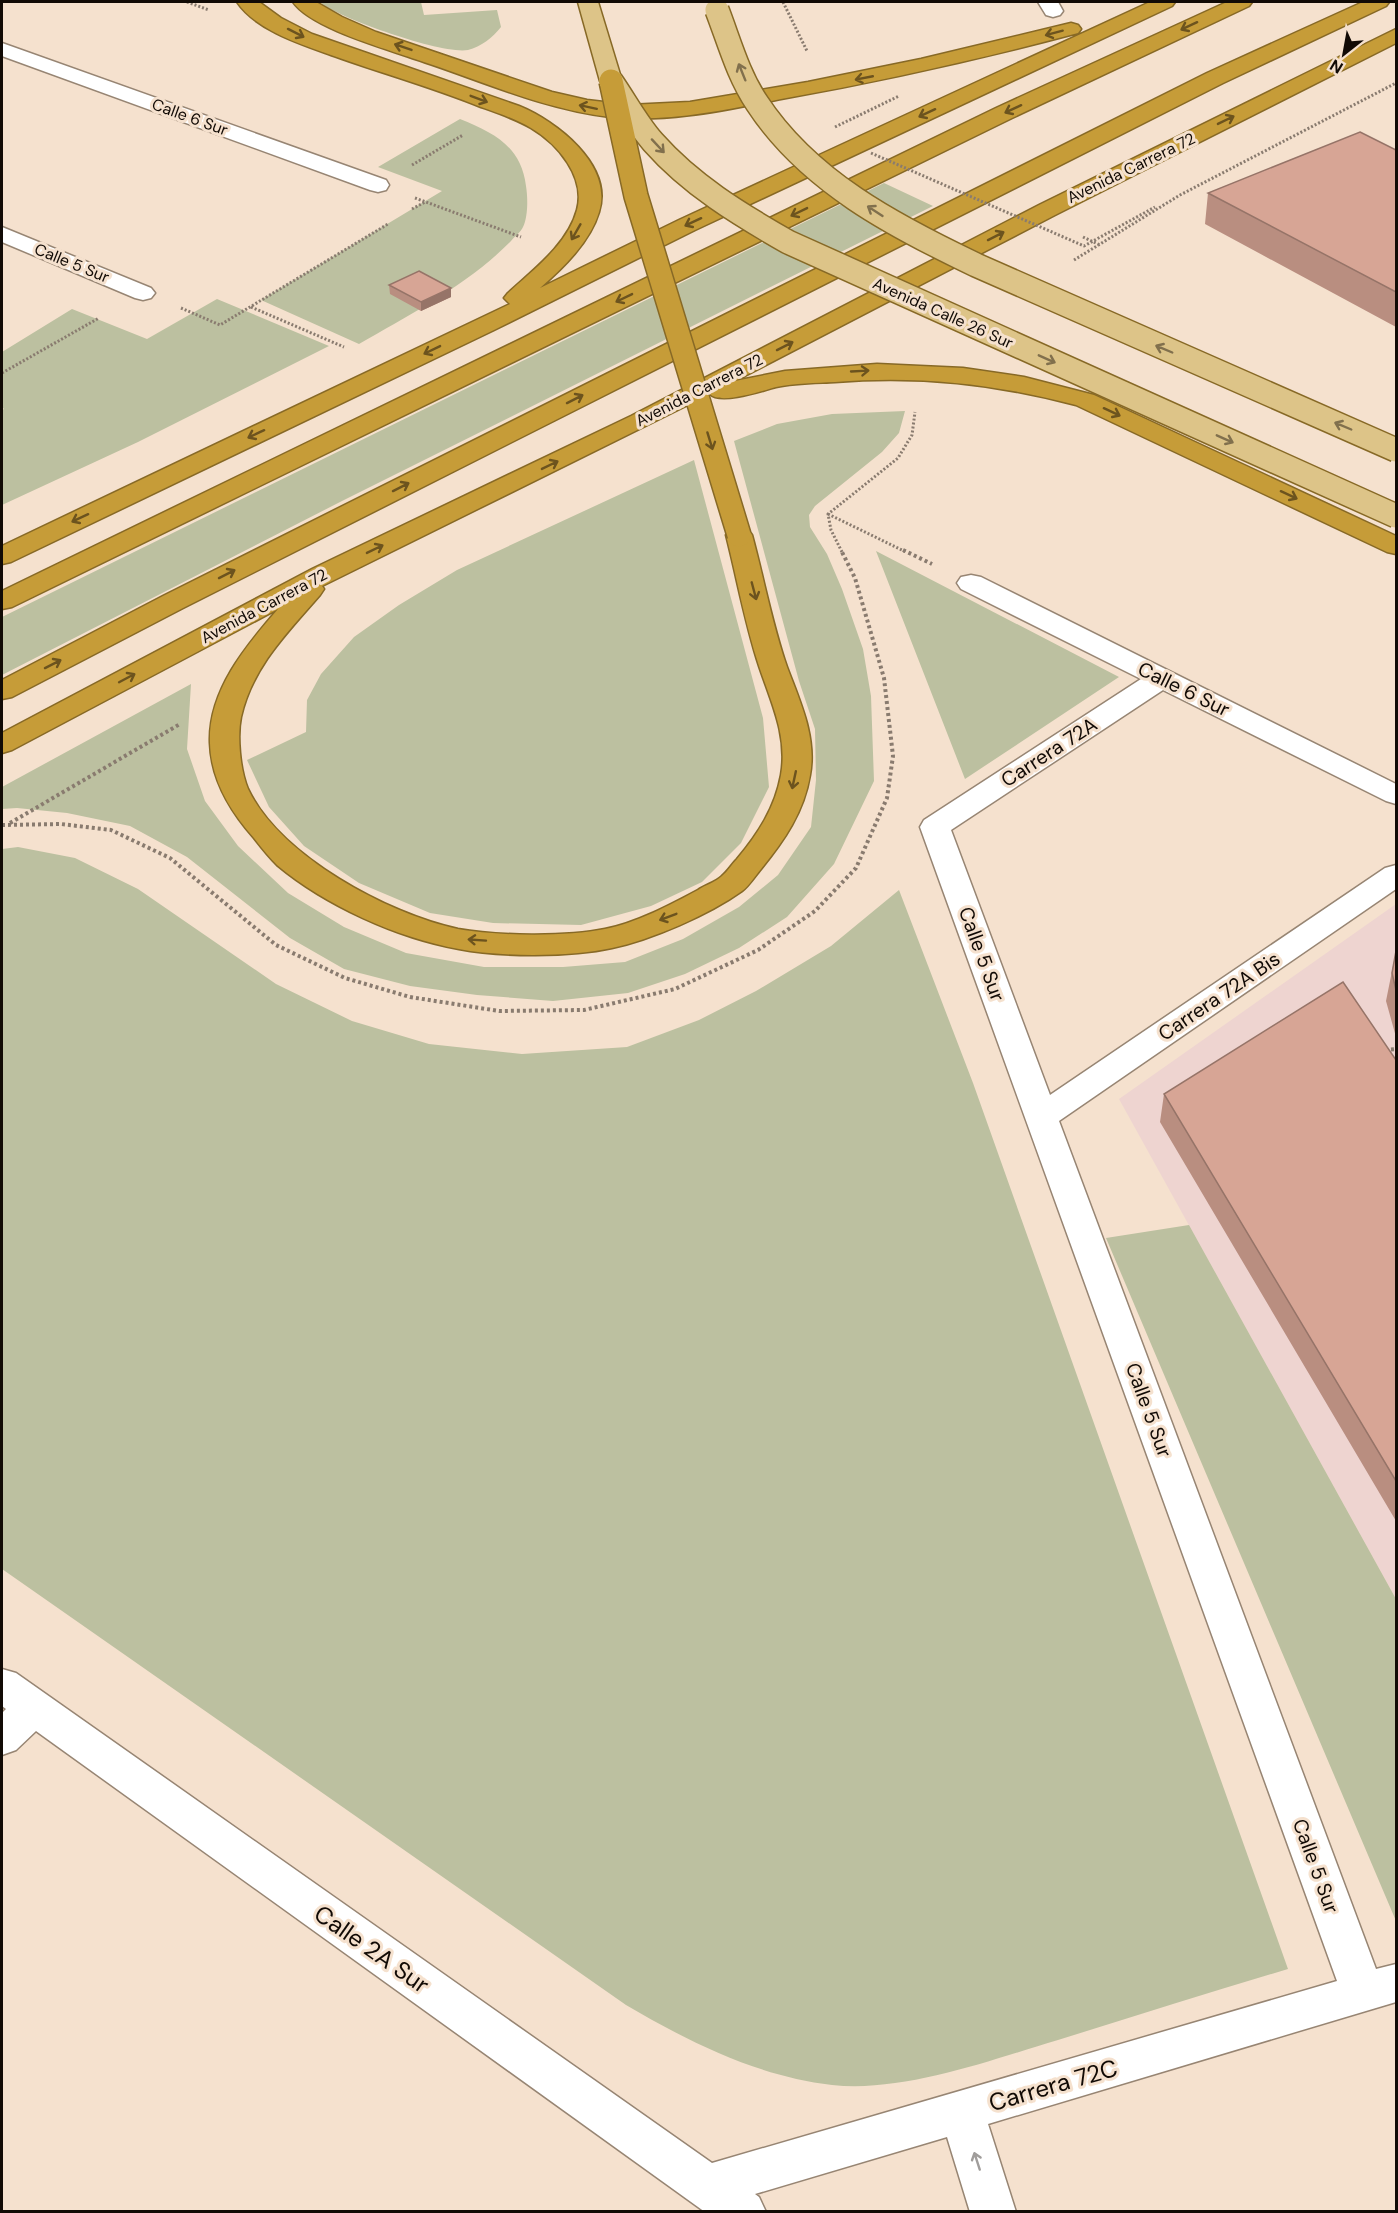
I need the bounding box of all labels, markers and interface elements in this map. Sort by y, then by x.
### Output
one-way arrow [1181,21,1199,33]
north arrow [1314,24,1374,84]
one-way arrow [286,28,304,39]
one-way arrow [1045,28,1064,39]
one-way arrow [394,40,413,51]
text: N [1326,54,1347,78]
one-way arrow [736,64,747,82]
one-way arrow [855,73,875,84]
street label: Calle 6 Sur [149,94,231,140]
one-way arrow [470,94,488,105]
one-way arrow [579,101,598,112]
one-way arrow [1004,104,1022,116]
one-way arrow [918,107,936,119]
one-way arrow [1217,114,1235,126]
street label: Avenida Carrera 72 [1063,128,1199,208]
one-way arrow [650,138,664,153]
one-way arrow [866,204,883,217]
one-way arrow [791,207,809,219]
one-way arrow [685,217,703,229]
one-way arrow [570,223,582,240]
one-way arrow [986,230,1004,241]
street label: Calle 5 Sur [31,238,113,288]
street label: Avenida Calle 26 Sur [870,273,1017,353]
one-way arrow [615,292,633,304]
one-way arrow [776,339,794,351]
one-way arrow [1155,342,1173,353]
one-way arrow [424,345,442,357]
street label: Avenida Carrera 72 [632,349,766,431]
one-way arrow [1038,354,1056,365]
one-way arrow [849,366,869,377]
one-way arrow [566,393,584,405]
one-way arrow [1103,407,1121,419]
one-way arrow [1334,420,1352,432]
one-way arrow [248,429,266,441]
one-way arrow [705,431,716,450]
one-way arrow [1215,434,1233,445]
one-way arrow [541,458,559,470]
one-way arrow [392,481,409,493]
one-way arrow [1279,490,1297,502]
one-way arrow [72,512,90,524]
one-way arrow [365,543,383,555]
street label: Avenida Carrera 72 [197,564,331,648]
one-way arrow [217,568,235,580]
one-way arrow [748,581,760,600]
street label: Calle 6 Sur [1134,656,1234,722]
one-way arrow [44,657,62,669]
one-way arrow [118,672,136,683]
street label: Carrera 72A [996,711,1102,793]
one-way arrow [787,770,799,789]
street label: Calle 5 Sur [953,903,1011,1005]
one-way arrow [659,912,678,923]
one-way arrow [468,935,488,946]
street label: Carrera 72A Bis [1153,946,1285,1046]
street label: Calle 5 Sur [1120,1359,1178,1461]
street label: Calle 5 Sur [1287,1815,1345,1917]
street label: Calle 2A Sur [308,1898,436,2000]
street label: Carrera 72C [985,2052,1121,2118]
one-way arrow [971,2152,982,2171]

